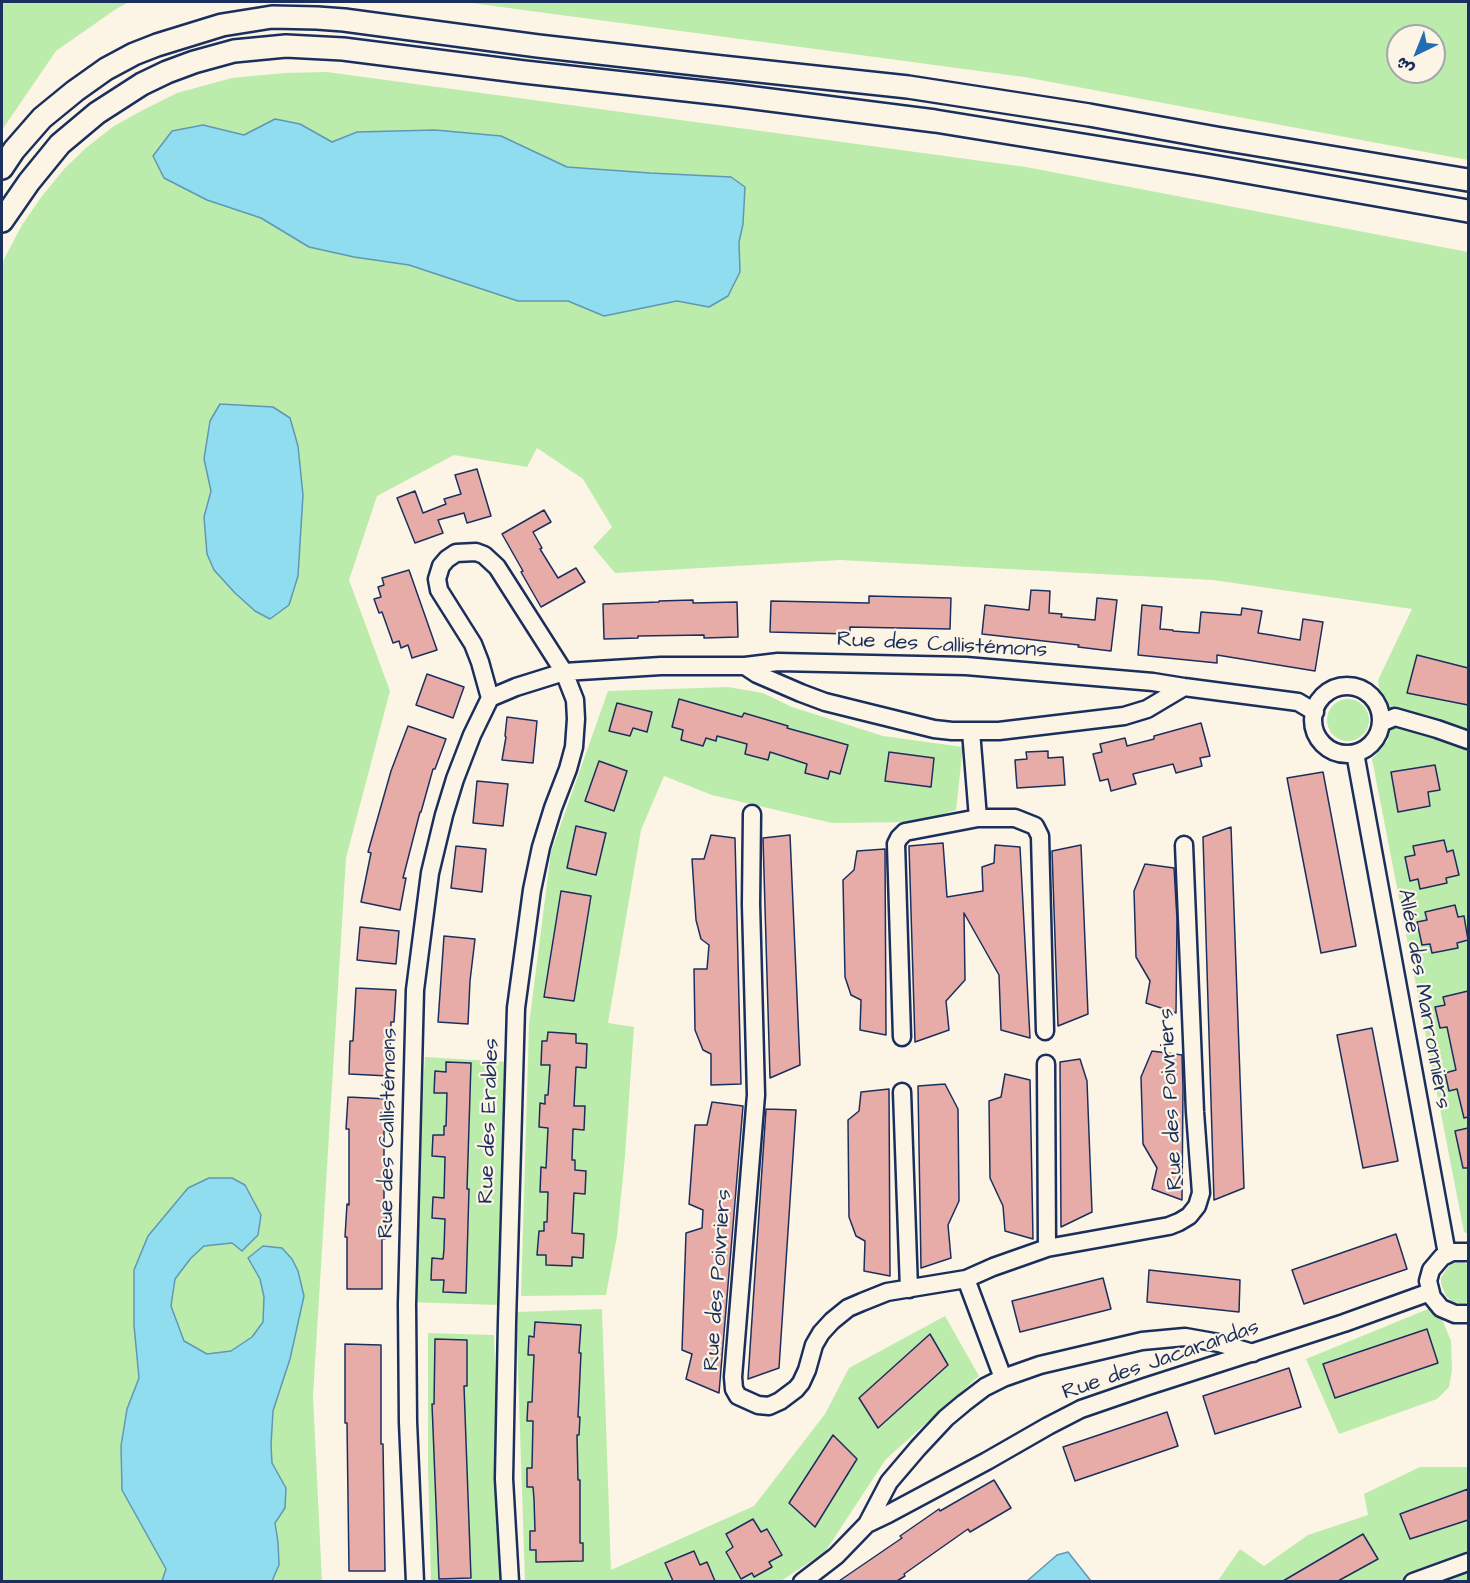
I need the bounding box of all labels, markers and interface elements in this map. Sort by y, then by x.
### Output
north arrow [1386,24,1446,84]
text: ش [1391,52,1419,80]
street label: Rue des Callistémons [836,627,1048,665]
street label: Allée des Marronniers [1391,887,1455,1111]
street label: Rue des Poivriers [1154,1007,1190,1191]
street label: Rue des Callistémons [374,1027,404,1239]
street label: Rue des Erables [474,1038,506,1204]
street label: Rue des Poivriers [699,1188,739,1372]
street label: Rue des Jacarandas [1059,1315,1263,1407]

